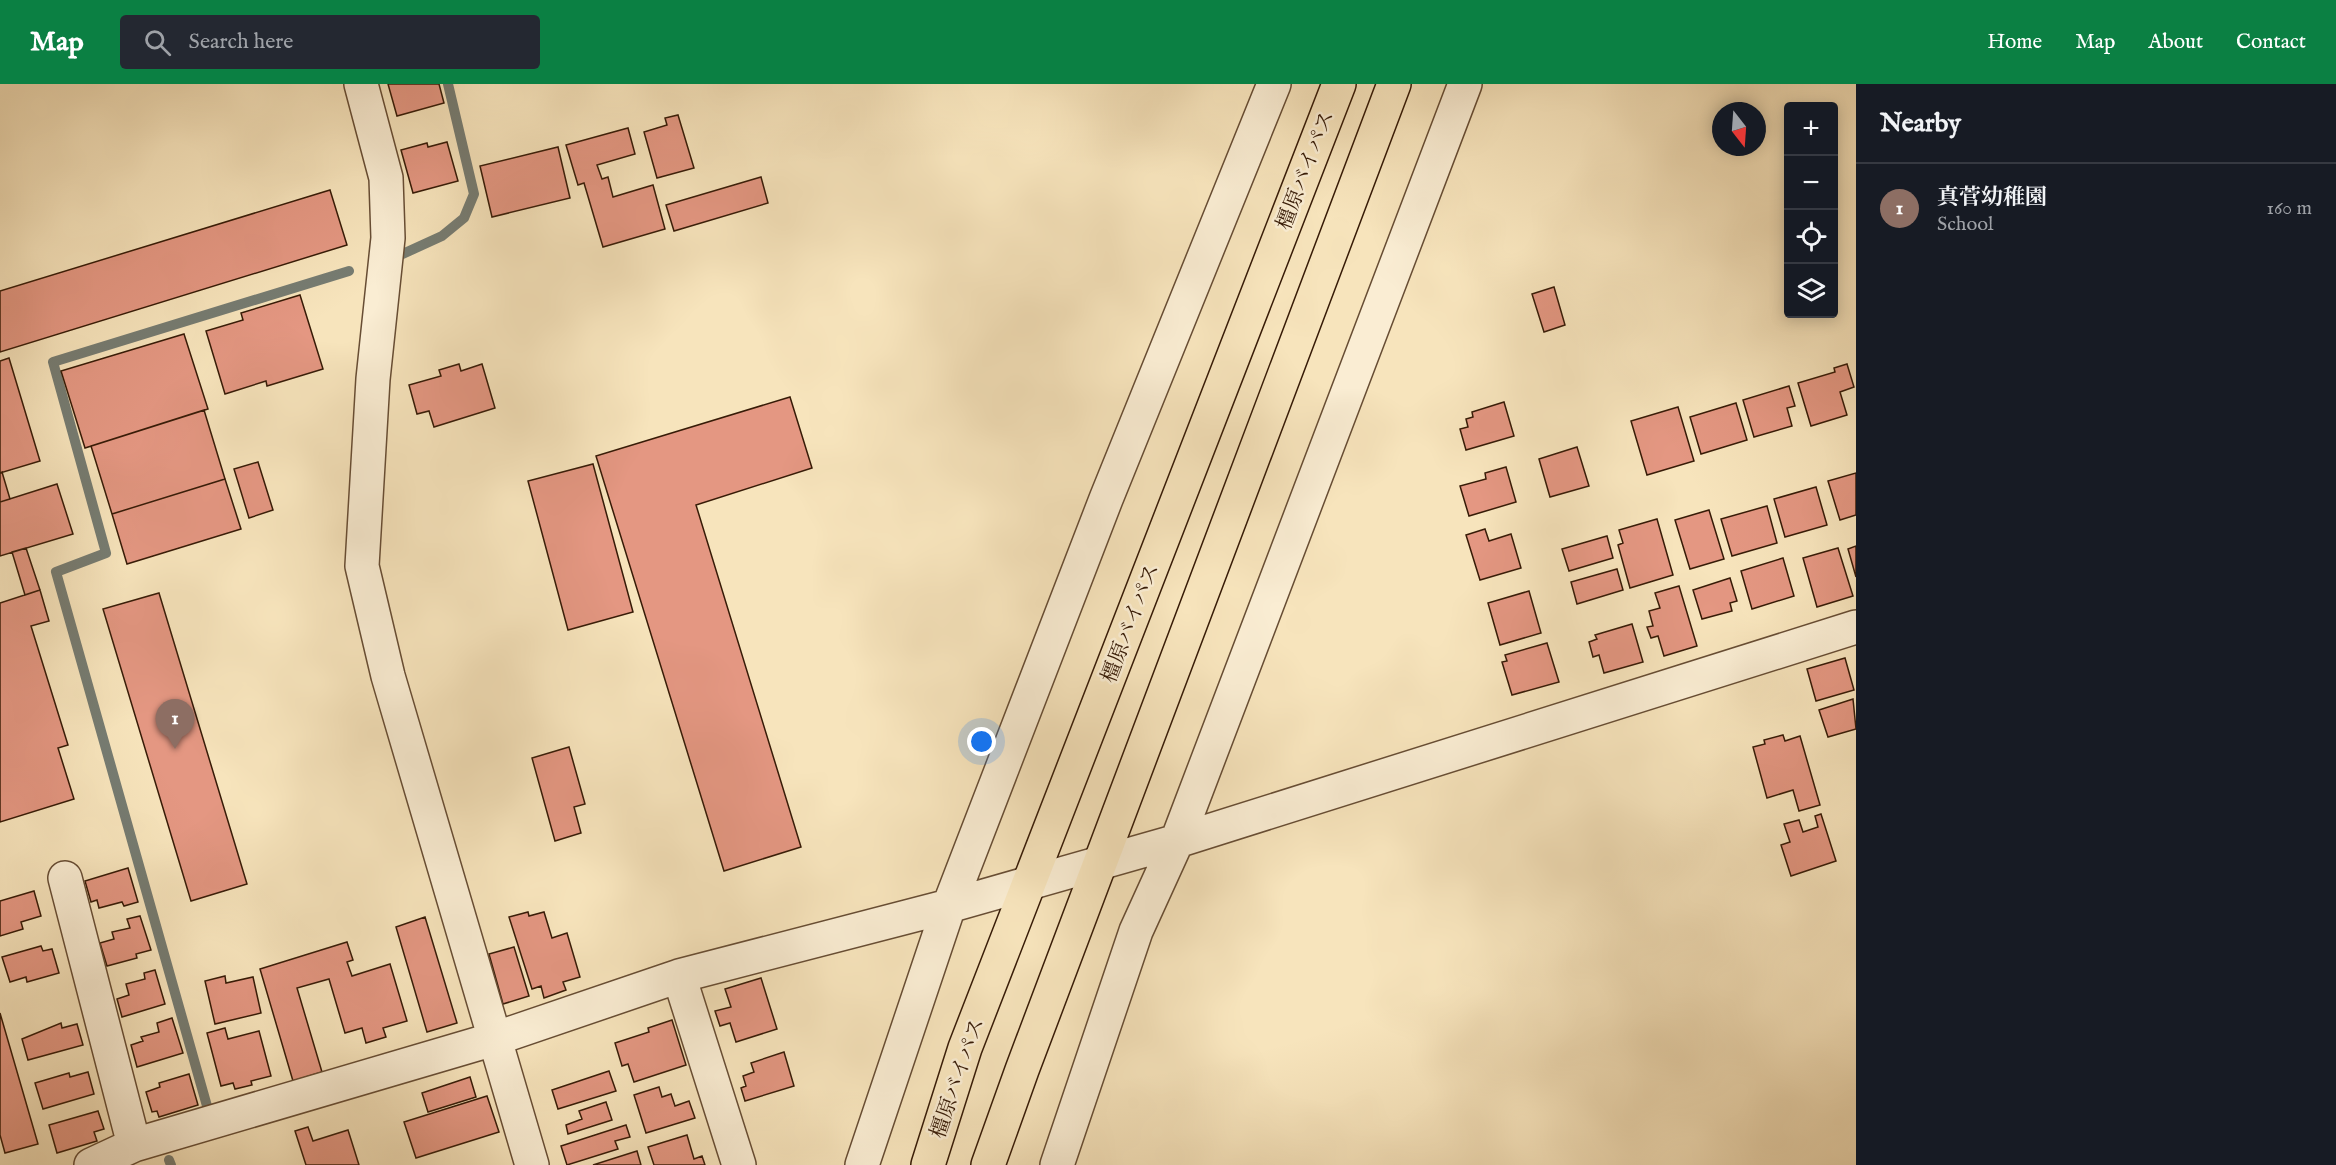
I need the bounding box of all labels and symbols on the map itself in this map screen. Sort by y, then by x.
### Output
north arrow [1712,102,1766,156]
street label: 橿原バイパス [1271,107,1342,234]
street label: 橿原バイパス [1096,560,1167,687]
pin: 1 [156,700,195,749]
your location [967,727,996,756]
street label: 橿原バイパス [925,1015,992,1142]

